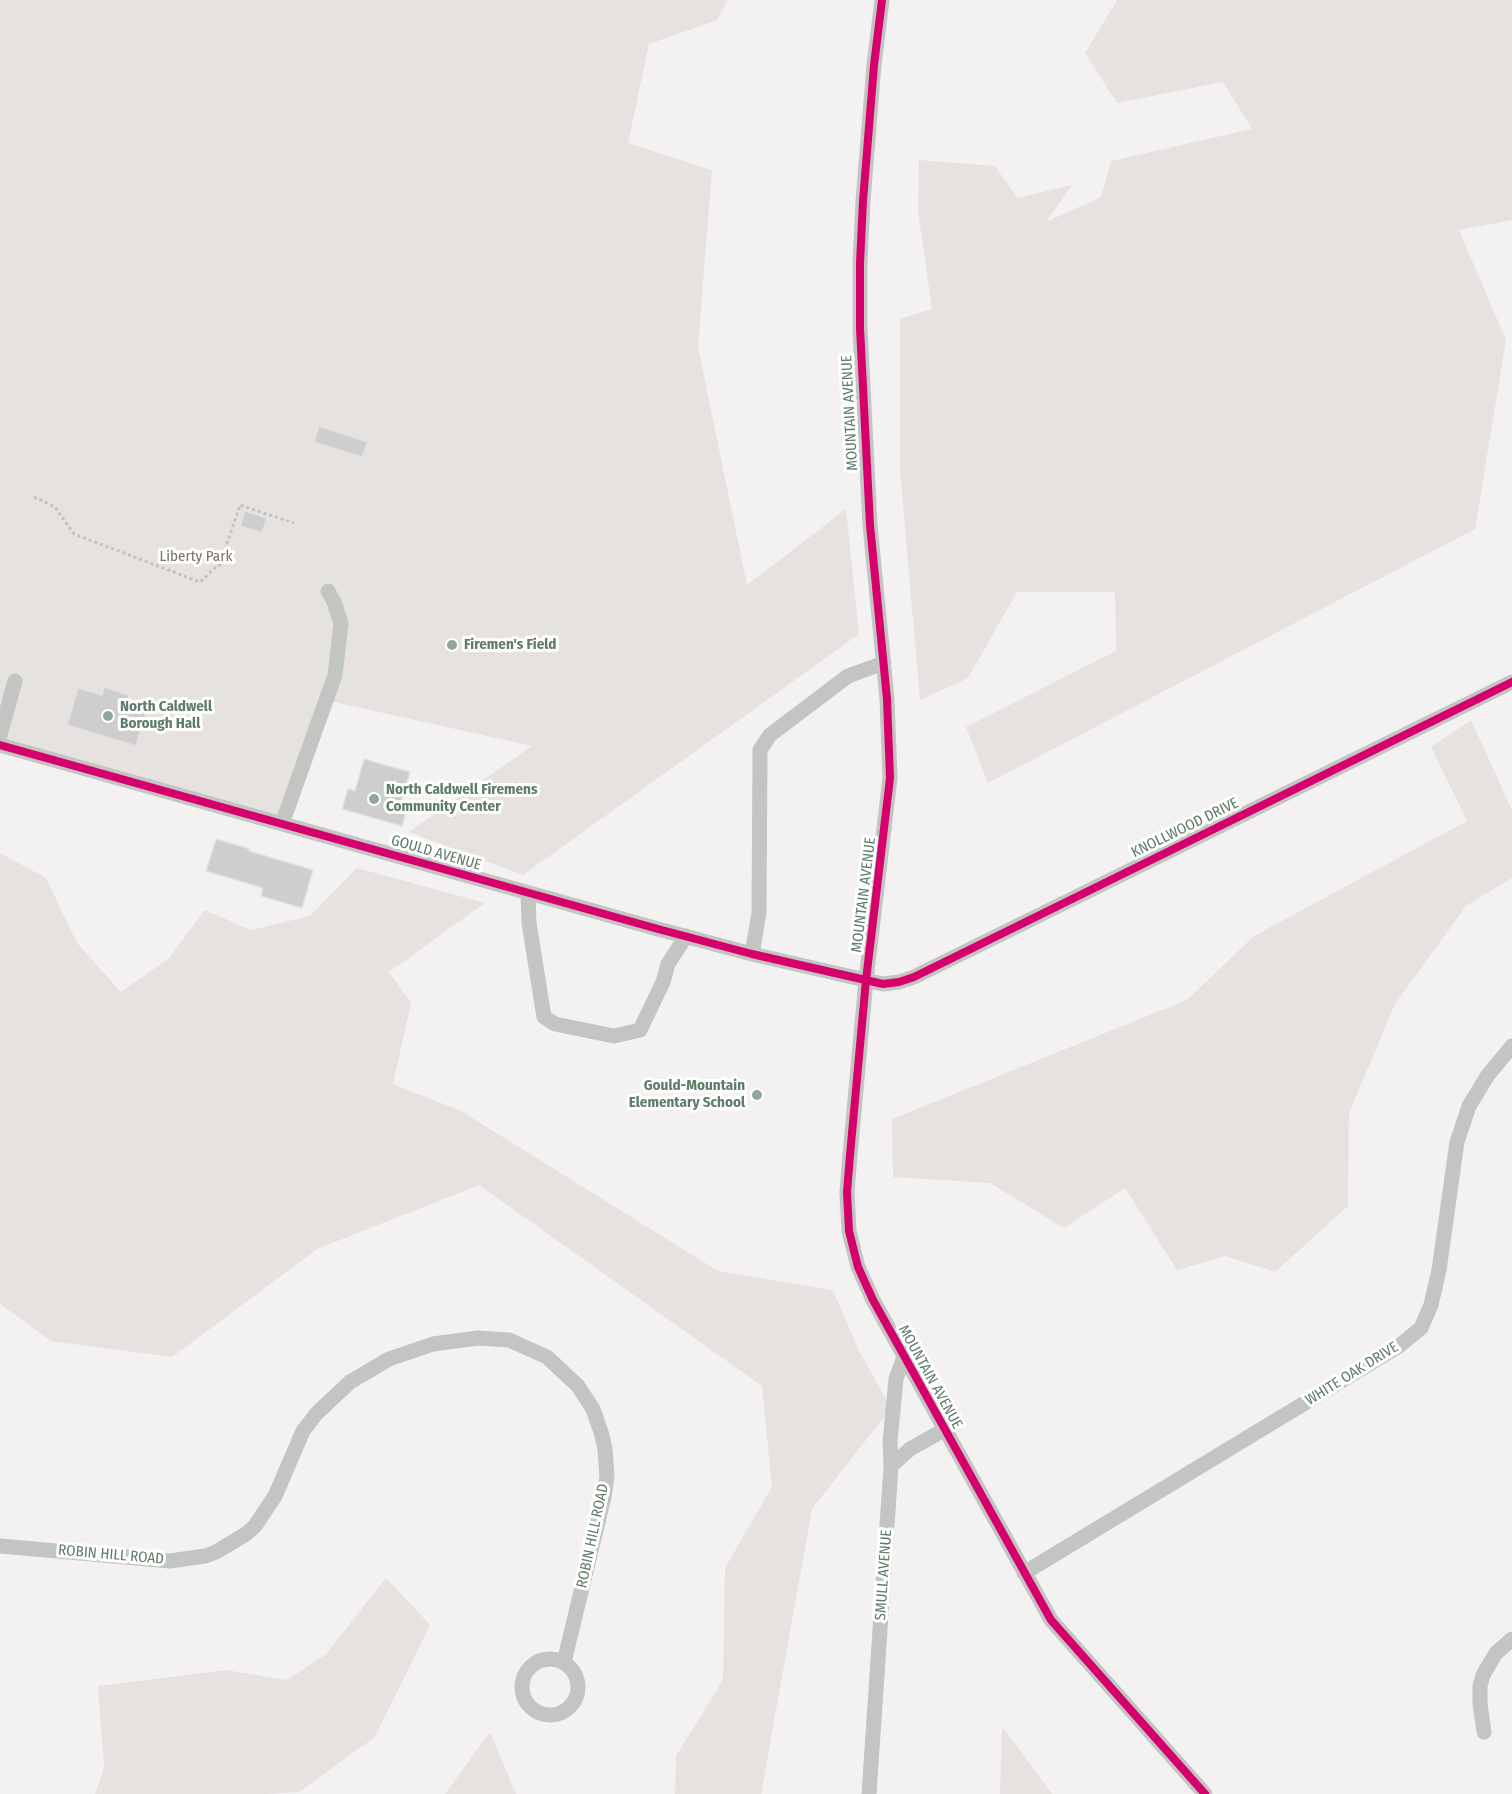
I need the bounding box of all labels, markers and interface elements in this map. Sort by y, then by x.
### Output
street label: MOUNTAIN AVENUE [838,355,862,471]
park label: Liberty Park [160,548,232,566]
place label: Firemen's Field [464,636,556,654]
marker: Firemen's Field [445,638,459,652]
place label: North Caldwell Borough Hall [120,698,212,733]
marker: North Caldwell Borough Hall [101,709,115,723]
place label: North Caldwell Firemens Community Center [386,781,537,816]
marker: North Caldwell Firemens Community Center [367,792,381,806]
street label: KNOLLWOOD DRIVE [1128,794,1242,862]
street label: GOULD AVENUE [389,832,483,874]
street label: MOUNTAIN AVENUE [848,836,880,954]
place label: Gould-Mountain Elementary School [629,1077,745,1112]
marker: Gould-Mountain Elementary School [750,1088,764,1102]
street label: MOUNTAIN AVENUE [894,1322,966,1432]
street label: WHITE OAK DRIVE [1302,1338,1402,1410]
street label: ROBIN HILL ROAD [573,1482,613,1590]
street label: SMULL AVENUE [872,1529,896,1621]
street label: ROBIN HILL ROAD [57,1541,165,1569]

